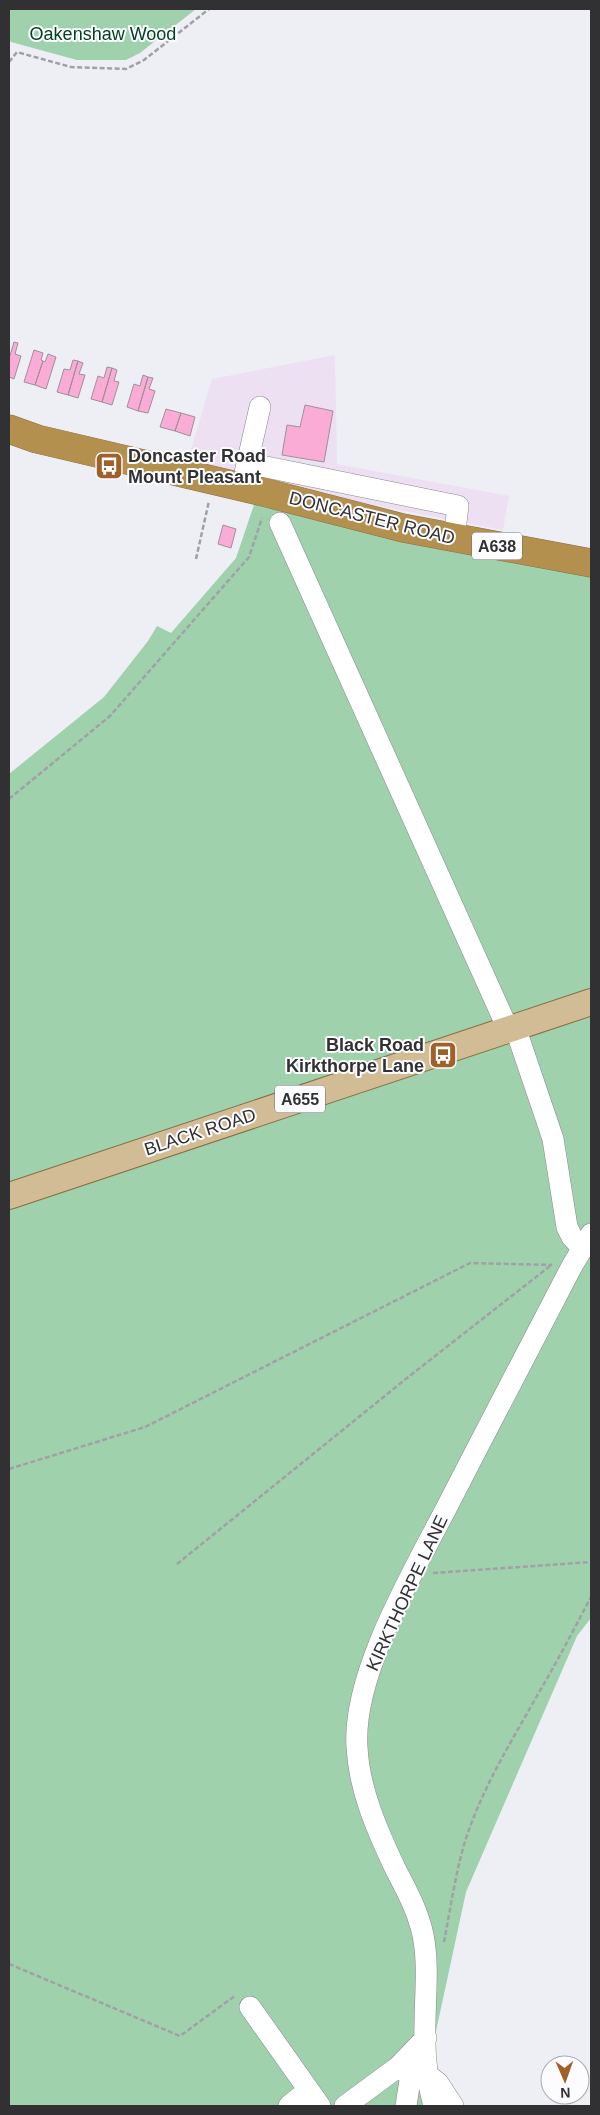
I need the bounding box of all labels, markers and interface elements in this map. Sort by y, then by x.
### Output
park label: Oakenshaw Wood [30,24,176,44]
place label: Doncaster Road Mount Pleasant [128,446,266,487]
bus stop icon: Doncaster Road Mount Pleasant [94,451,124,481]
street label: DONCASTER ROAD [287,488,457,548]
road number: A638 [472,532,522,560]
place label: Black Road Kirkthorpe Lane [286,1035,424,1076]
bus stop icon: Black Road Kirkthorpe Lane [428,1040,458,1070]
road number: A655 [275,1086,325,1112]
street label: BLACK ROAD [142,1105,258,1159]
street label: KIRKTHORPE LANE [362,1512,452,1674]
north arrow [540,2055,590,2105]
text: N [560,2085,571,2101]

